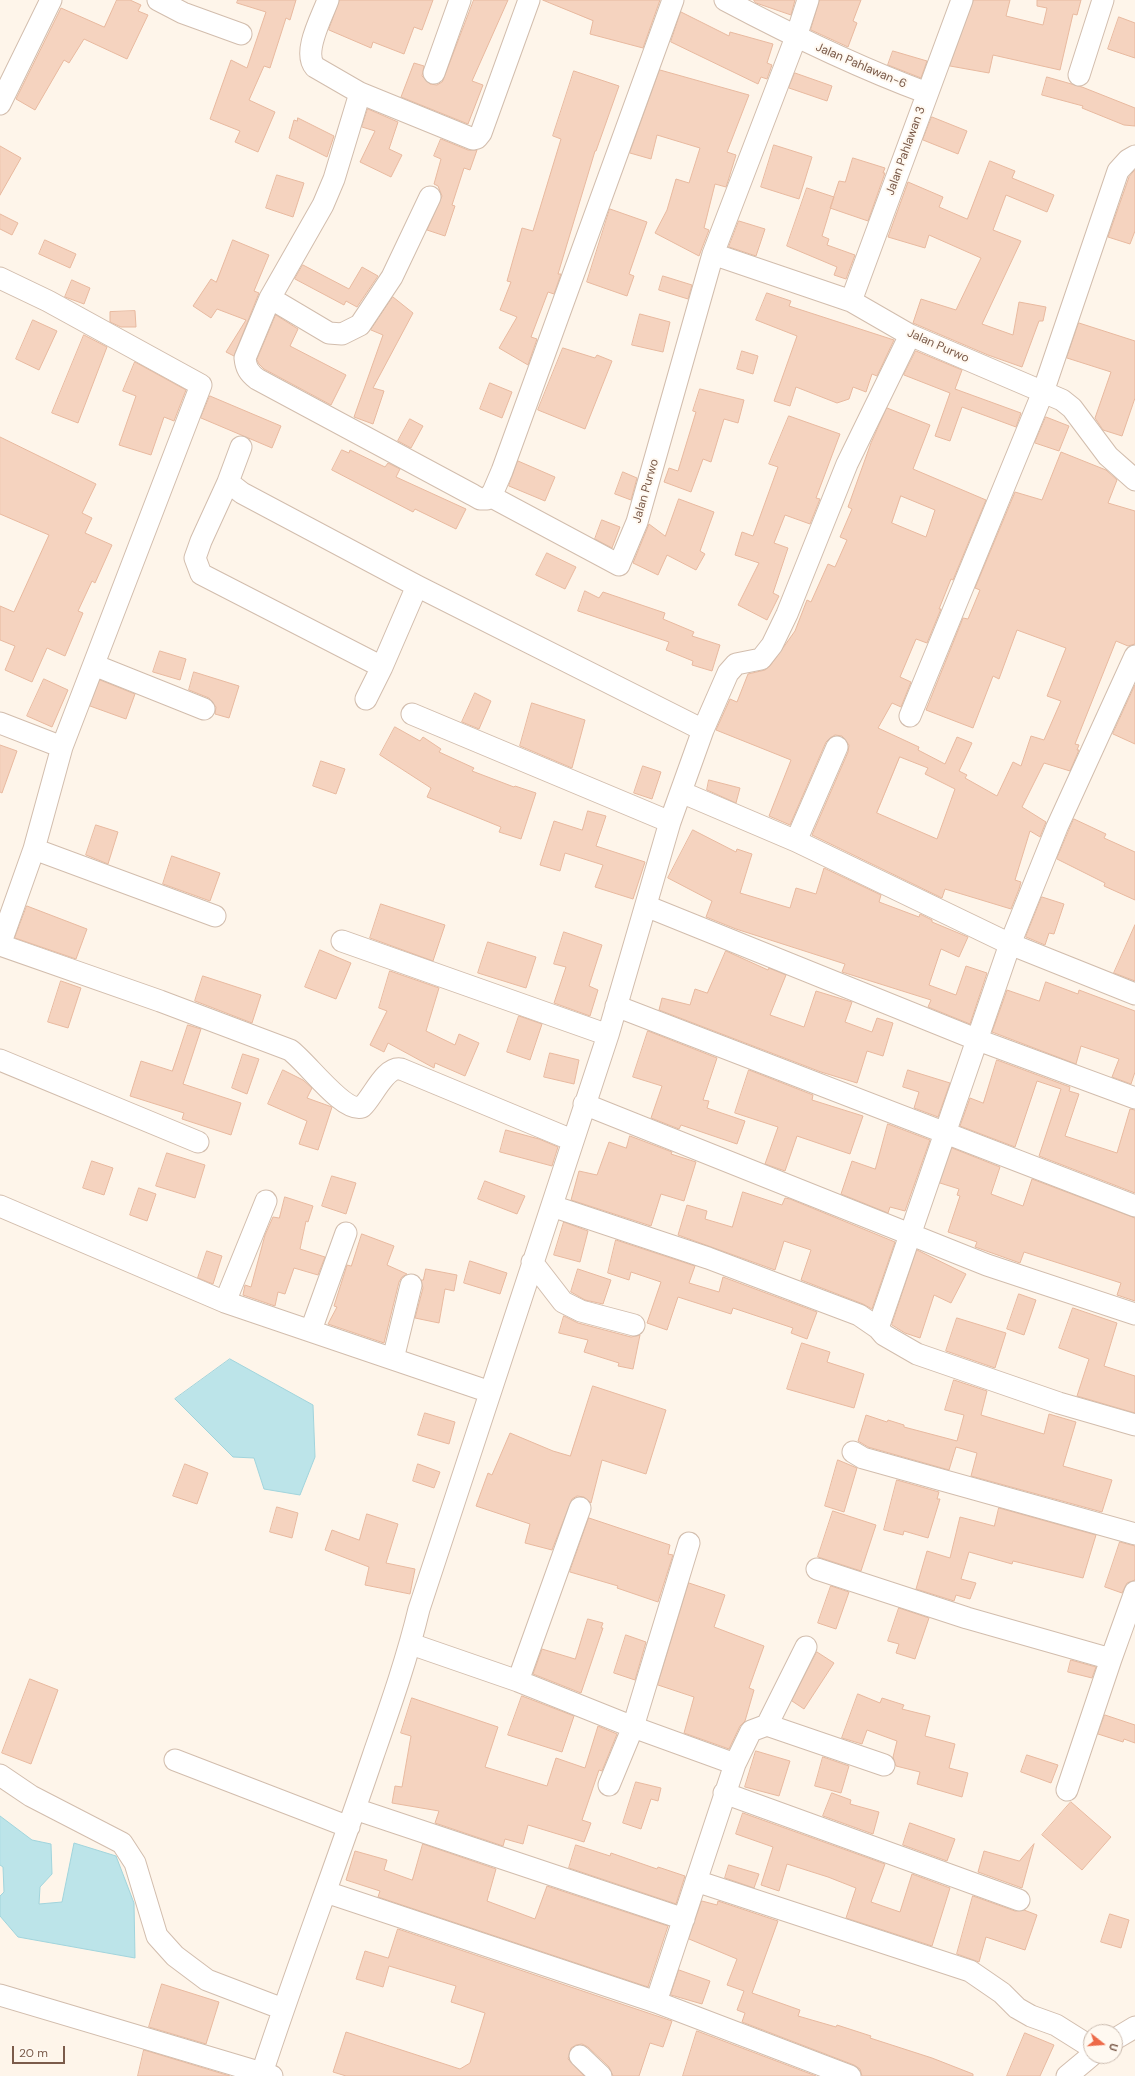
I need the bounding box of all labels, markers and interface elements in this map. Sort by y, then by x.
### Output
street label: Jalan Pahlawan-6 [813,40,909,92]
street label: Jalan Pahlawan 3 [883,105,929,197]
street label: Jalan Purwo [905,326,971,366]
street label: Jalan Purwo [630,457,662,525]
north arrow [1083,2024,1123,2064]
scale bar [14,2038,67,2064]
text: U [1106,2042,1121,2053]
text: 20 m [19,2045,48,2061]

